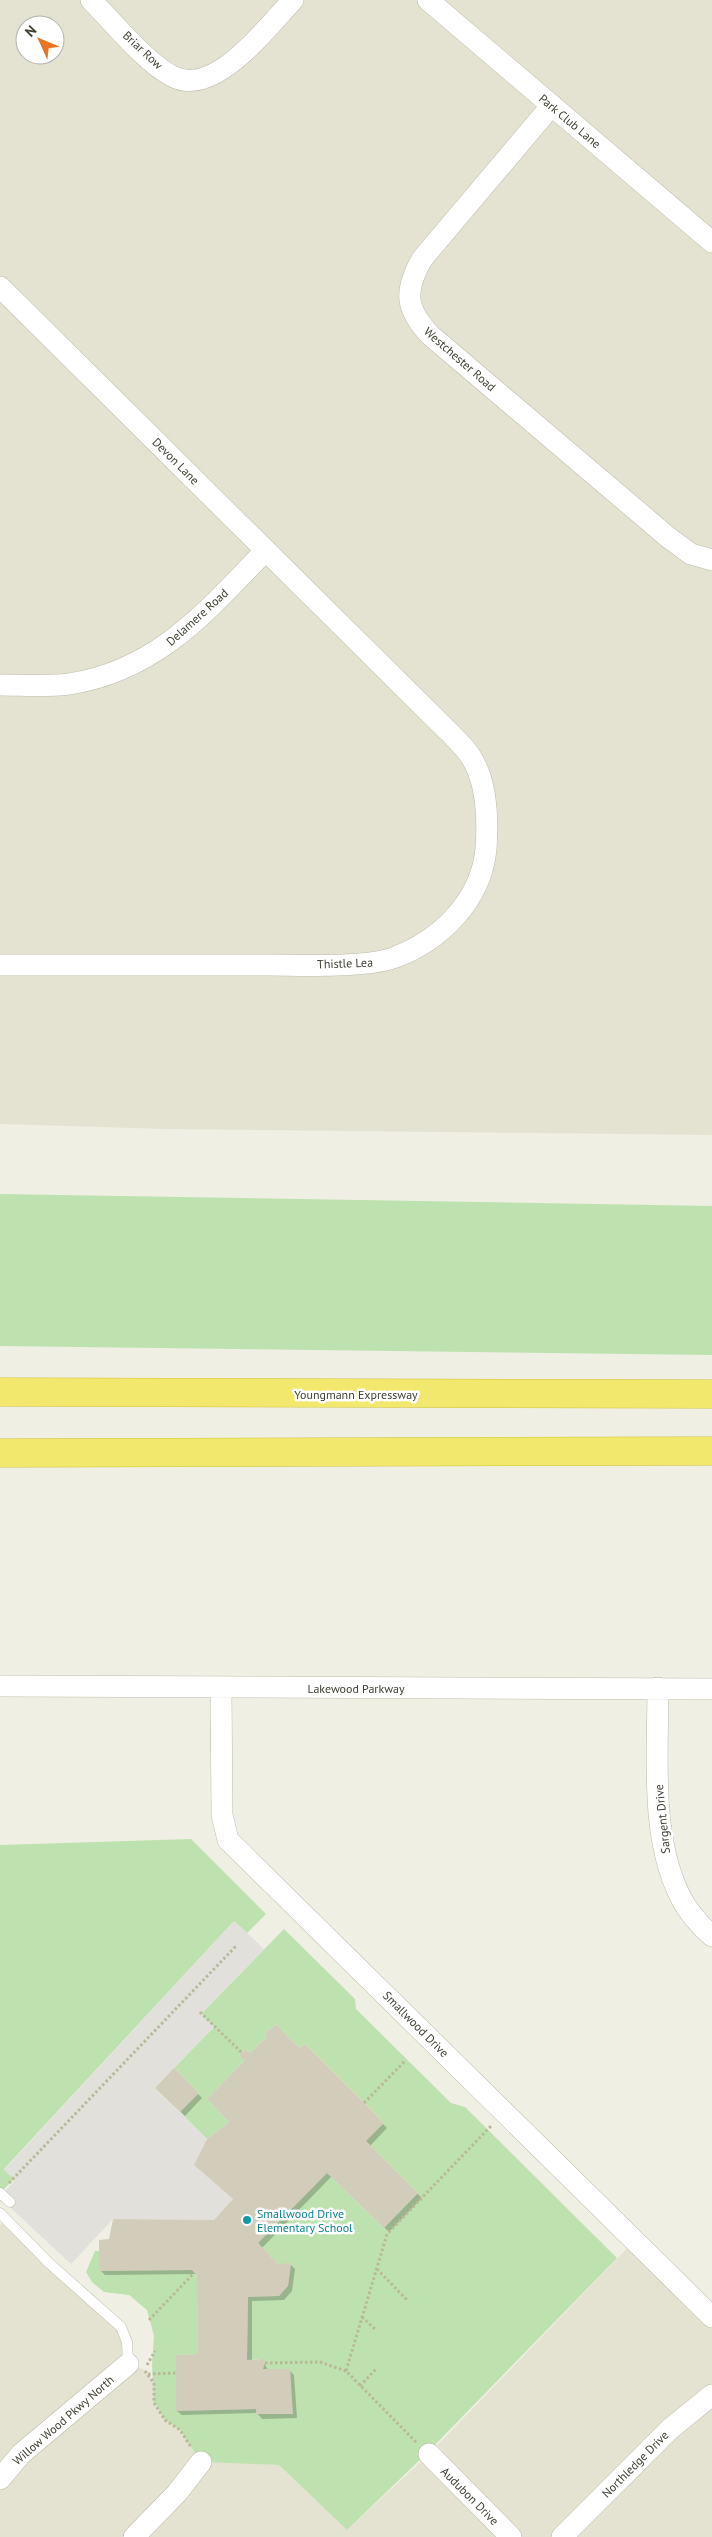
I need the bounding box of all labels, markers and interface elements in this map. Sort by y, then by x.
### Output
north arrow [15,15,65,65]
text: N [21,21,40,41]
street label: Briar Row [120,28,166,72]
street label: Park Club Lane [536,91,604,151]
street label: Westchester Road [421,324,499,394]
street label: Devon Lane [149,434,203,488]
street label: Delamere Road [163,585,231,649]
street label: Thistle Lea [317,955,373,971]
street label: Youngmann Expressway [294,1387,418,1402]
street label: Lakewood Parkway [307,1681,405,1696]
street label: Sargent Drive [651,1784,673,1854]
street label: Smallwood Drive [380,1988,452,2060]
place label: Smallwood Drive Elementary School [257,2206,353,2235]
marker: Smallwood Drive Elementary School [241,2214,253,2226]
street label: Willow Wood Pkwy North [9,2372,117,2468]
street label: Northledge Drive [598,2427,672,2501]
street label: Audubon Drive [438,2464,502,2528]

